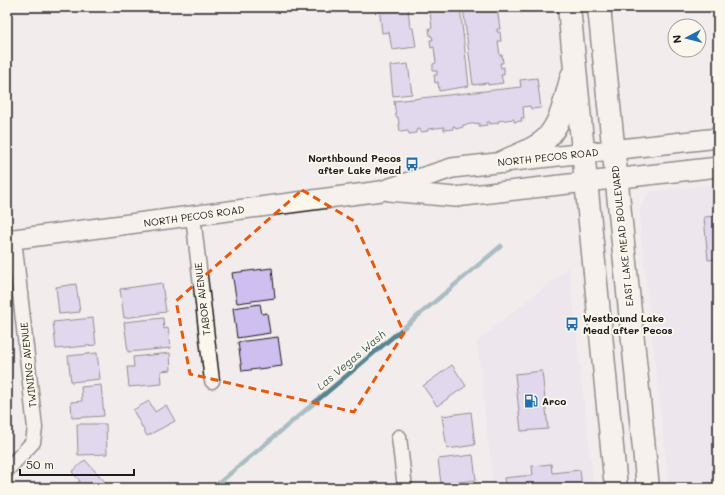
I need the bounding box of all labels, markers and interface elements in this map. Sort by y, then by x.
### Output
north arrow [667,18,707,58]
text: N [669,34,685,44]
street label: NORTH PECOS ROAD [497,145,599,169]
place label: Northbound Pecos after Lake Mead [308,151,402,177]
bus stop icon: Northbound Pecos after Lake Mead [404,156,420,172]
street label: EAST LAKE MEAD BOULEVARD [608,165,636,307]
street label: NORTH PECOS ROAD [143,202,245,230]
street label: TABOR AVENUE [191,261,213,336]
place label: Westbound Lake Mead after Pecos [583,311,673,337]
bus stop icon: Westbound Lake Mead after Pecos [564,316,580,332]
street label: TWINING AVENUE [17,321,39,408]
water label: Las Vegas Wash [313,326,388,393]
fuel station icon: Arco [523,393,539,409]
place label: Arco [542,394,566,408]
scale bar [20,451,134,477]
text: 50 m [26,456,54,472]

